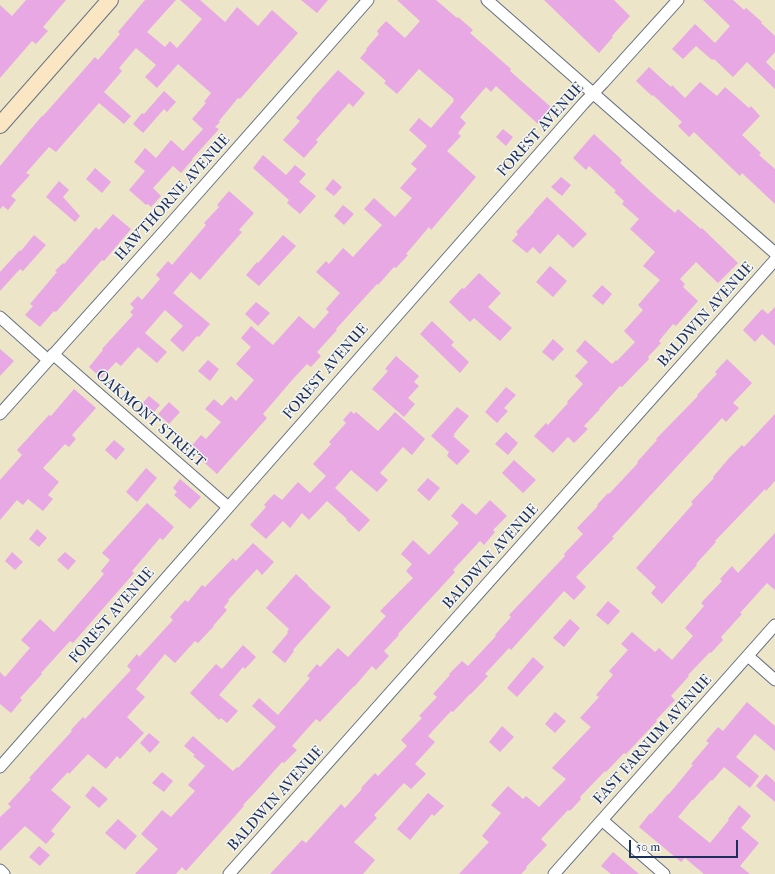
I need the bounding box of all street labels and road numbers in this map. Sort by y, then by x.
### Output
street label: FOREST AVENUE [494,79,588,181]
street label: HAWTHORNE AVENUE [112,131,234,265]
street label: BALDWIN AVENUE [654,259,758,371]
street label: FOREST AVENUE [280,321,372,423]
street label: OAKMONT STREET [92,366,208,472]
street label: BALDWIN AVENUE [439,501,543,613]
street label: FOREST AVENUE [66,565,158,667]
street label: EAST FARNUM AVENUE [590,671,716,809]
street label: BALDWIN AVENUE [224,743,328,855]

